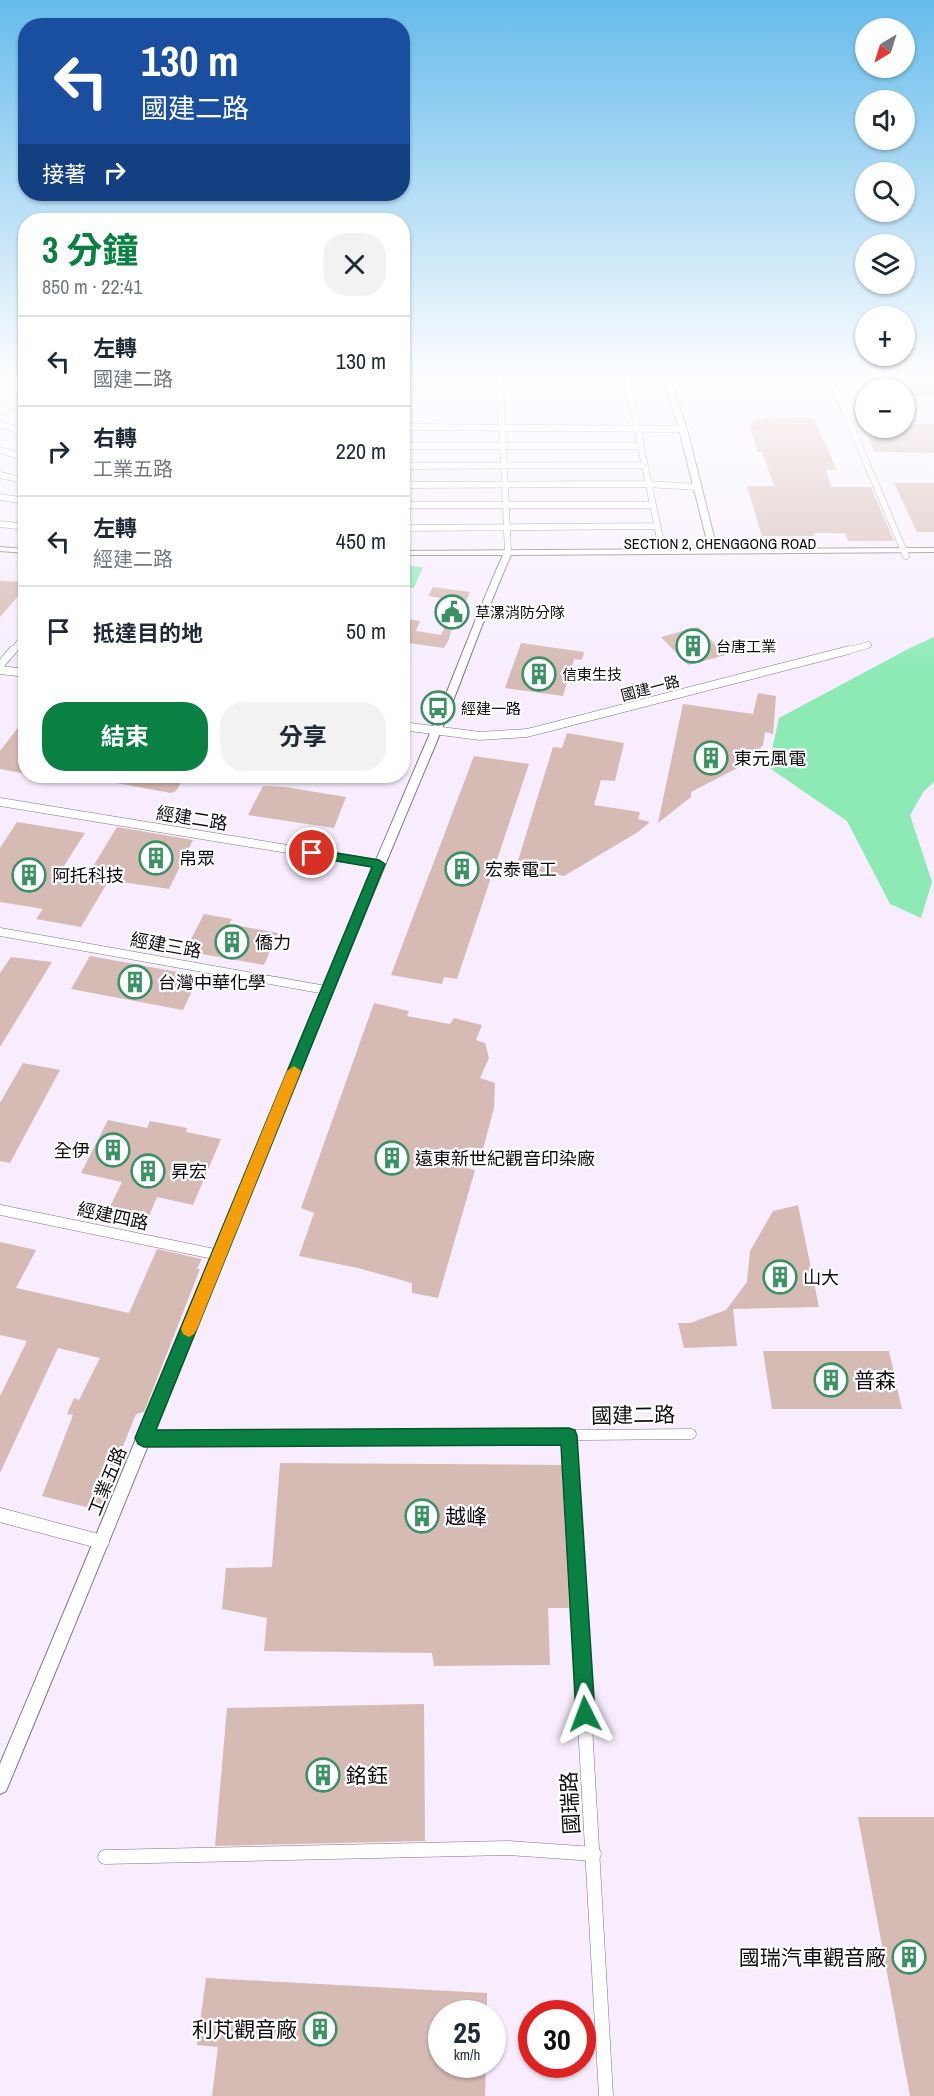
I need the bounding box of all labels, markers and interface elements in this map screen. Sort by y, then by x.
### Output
north arrow [855,18,915,78]
map controls [855,18,915,438]
text: 130 m [141,33,239,89]
icon: left [42,42,120,120]
text: 國建二路 [141,90,249,126]
button: sound [855,90,915,150]
icon: right [98,156,131,189]
text: 接著 [42,159,86,189]
button: search [855,162,915,222]
text: 3 分鐘 [42,226,139,274]
button: close [323,233,386,296]
button: layers [855,234,915,294]
text: 850 m · 22:41 [42,273,142,300]
button: + [855,306,915,366]
text: 左轉 [93,333,137,363]
icon: left [42,345,75,378]
text: 130 m [336,346,386,376]
text: 國建二路 [93,365,173,392]
button: − [855,378,915,438]
text: 右轉 [93,423,137,453]
icon: right [42,435,75,468]
text: 220 m [336,436,386,466]
text: 工業五路 [93,455,173,482]
text: 左轉 [93,513,137,543]
icon: left [42,525,75,558]
text: 450 m [336,526,386,556]
street label: SECTION 2, CHENGGONG ROAD [624,533,816,554]
text: 經建二路 [93,545,173,572]
public building icon: 草漯消防分隊 [434,594,470,630]
place label: 草漯消防分隊 [475,602,565,623]
icon: arrive [42,615,75,648]
text: 50 m [346,616,386,646]
text: 抵達目的地 [93,618,203,648]
building icon: 台唐工業 [675,628,711,664]
place label: 台唐工業 [716,636,776,657]
building icon: 信東生技 [521,656,557,692]
place label: 信東生技 [562,664,622,685]
street label: 國建一路 [618,670,682,706]
bus stop icon: 經建一路 [420,690,456,726]
place label: 經建一路 [461,698,521,719]
button: 結束 [42,702,208,771]
button: 分享 [220,702,386,771]
building icon: 東元風電 [693,740,729,776]
place label: 東元風電 [734,746,806,771]
street label: 經建二路 [154,800,230,836]
pin [286,827,337,878]
icon: arrive [295,836,328,869]
building icon: 帛眾 [138,840,174,876]
place label: 帛眾 [179,846,215,871]
building icon: 宏泰電工 [444,851,480,887]
building icon: 阿托科技 [11,857,47,893]
place label: 宏泰電工 [485,857,557,882]
place label: 阿托科技 [52,863,124,888]
building icon: 僑力 [214,924,250,960]
street label: 經建三路 [128,926,204,964]
place label: 僑力 [255,930,291,955]
building icon: 台灣中華化學 [117,964,153,1000]
place label: 台灣中華化學 [158,970,266,995]
building icon: 全伊 [95,1132,131,1168]
place label: 全伊 [54,1138,90,1163]
building icon: 遠東新世紀觀音印染廠 [374,1140,410,1176]
place label: 遠東新世紀觀音印染廠 [415,1146,595,1171]
building icon: 昇宏 [130,1153,166,1189]
place label: 昇宏 [171,1159,207,1184]
street label: 經建四路 [75,1196,151,1236]
building icon: 山大 [762,1259,798,1295]
place label: 山大 [803,1265,839,1290]
building icon: 普森 [813,1362,849,1398]
place label: 普森 [854,1366,896,1395]
street label: 國建二路 [591,1400,675,1430]
street label: 工業五路 [82,1443,132,1519]
building icon: 越峰 [404,1498,440,1534]
place label: 越峰 [445,1502,487,1531]
position arrow [553,1682,617,1746]
building icon: 銘鈺 [305,1757,341,1793]
place label: 銘鈺 [346,1761,388,1790]
street label: 國瑞路 [554,1771,586,1835]
building icon: 國瑞汽車觀音廠 [891,1939,927,1975]
place label: 國瑞汽車觀音廠 [739,1943,886,1972]
speed limit sign: 30 [518,2000,596,2078]
building icon: 利芃觀音廠 [302,2011,338,2047]
text: 25 [453,2012,481,2052]
place label: 利芃觀音廠 [192,2015,297,2044]
text: km/h [454,2044,480,2065]

